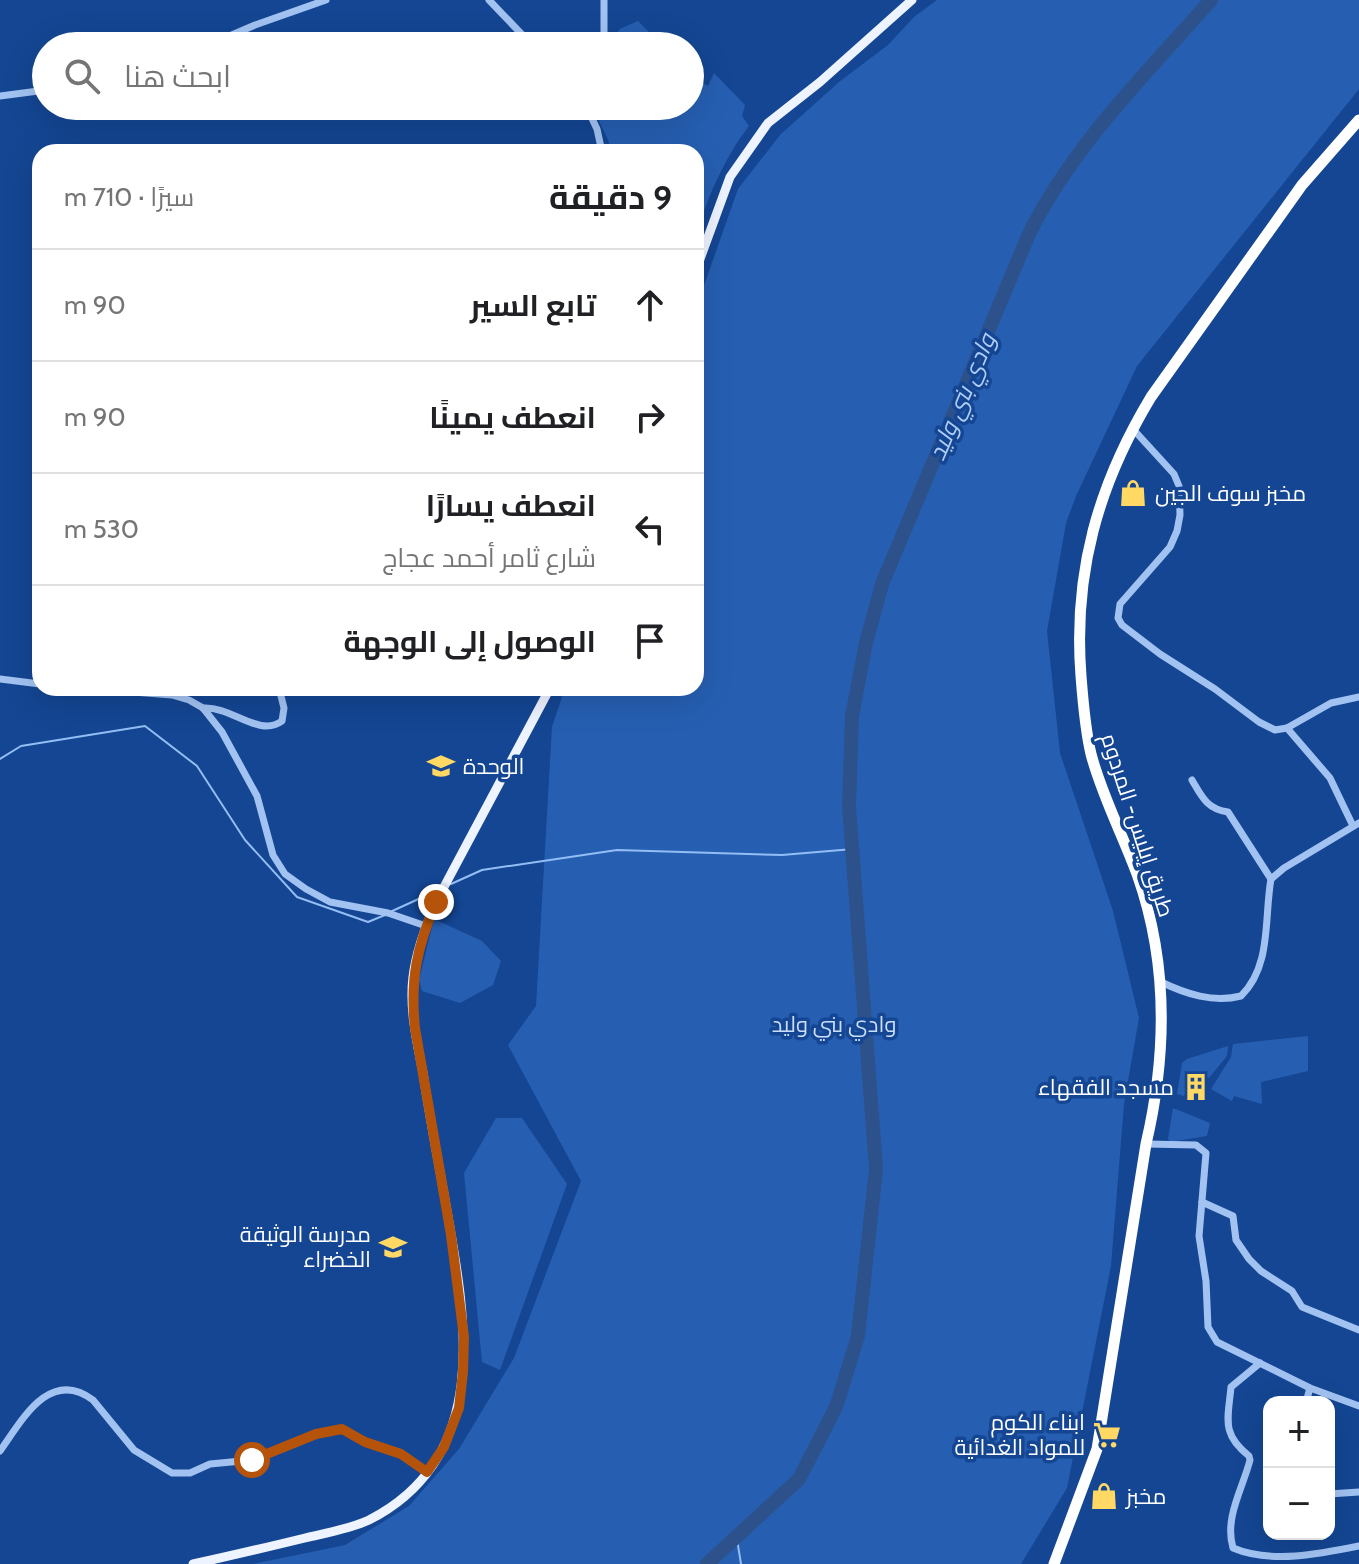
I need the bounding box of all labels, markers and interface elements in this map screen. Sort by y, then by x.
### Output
search box [32,32,704,120]
icon: search [60,54,104,98]
text: ابحث هنا [124,58,231,95]
text: 9 دقيقة [549,176,672,218]
text: سيرًا · 710 m [64,181,194,213]
icon: ahead [628,283,672,327]
text: تابع السير [470,287,596,324]
text: 90 m [64,289,126,321]
water label: وادي بني وليد [922,327,1007,467]
icon: right [628,395,672,439]
text: انعطف يمينًا [429,399,596,436]
text: 90 m [64,401,126,433]
shop icon: مخبز سوف الجين [1118,478,1148,508]
place label: مخبز سوف الجين [1155,480,1306,507]
text: انعطف يسارًا [426,487,596,524]
icon: left [628,507,672,551]
text: 530 m [64,513,139,545]
text: شارع ثامر أحمد عجاج [382,542,596,574]
icon: arrive [628,619,672,663]
text: الوصول إلى الوجهة [343,623,596,660]
street label: طريق إيليس- المردوم [1093,730,1180,921]
school or university icon: الوحدة [426,751,456,781]
place label: الوحدة [463,753,525,780]
route end [418,884,454,920]
park label: وادي بني وليد [772,1011,896,1041]
building icon: مسجد الفقهاء [1181,1072,1211,1102]
place label: مسجد الفقهاء [1038,1074,1174,1101]
place label: مدرسة الوثيقة الخضراء [240,1221,371,1273]
school or university icon: مدرسة الوثيقة الخضراء [378,1232,408,1262]
map controls [1263,1396,1335,1540]
button: + [1263,1396,1335,1468]
place label: ابناء الكوم للمواد الغدائية [954,1409,1085,1461]
supermarket icon: ابناء الكوم للمواد الغدائية [1092,1420,1122,1450]
route start [234,1442,270,1478]
button: − [1263,1468,1335,1540]
shop icon: مخبز [1089,1481,1119,1511]
place label: مخبز [1124,1483,1166,1510]

